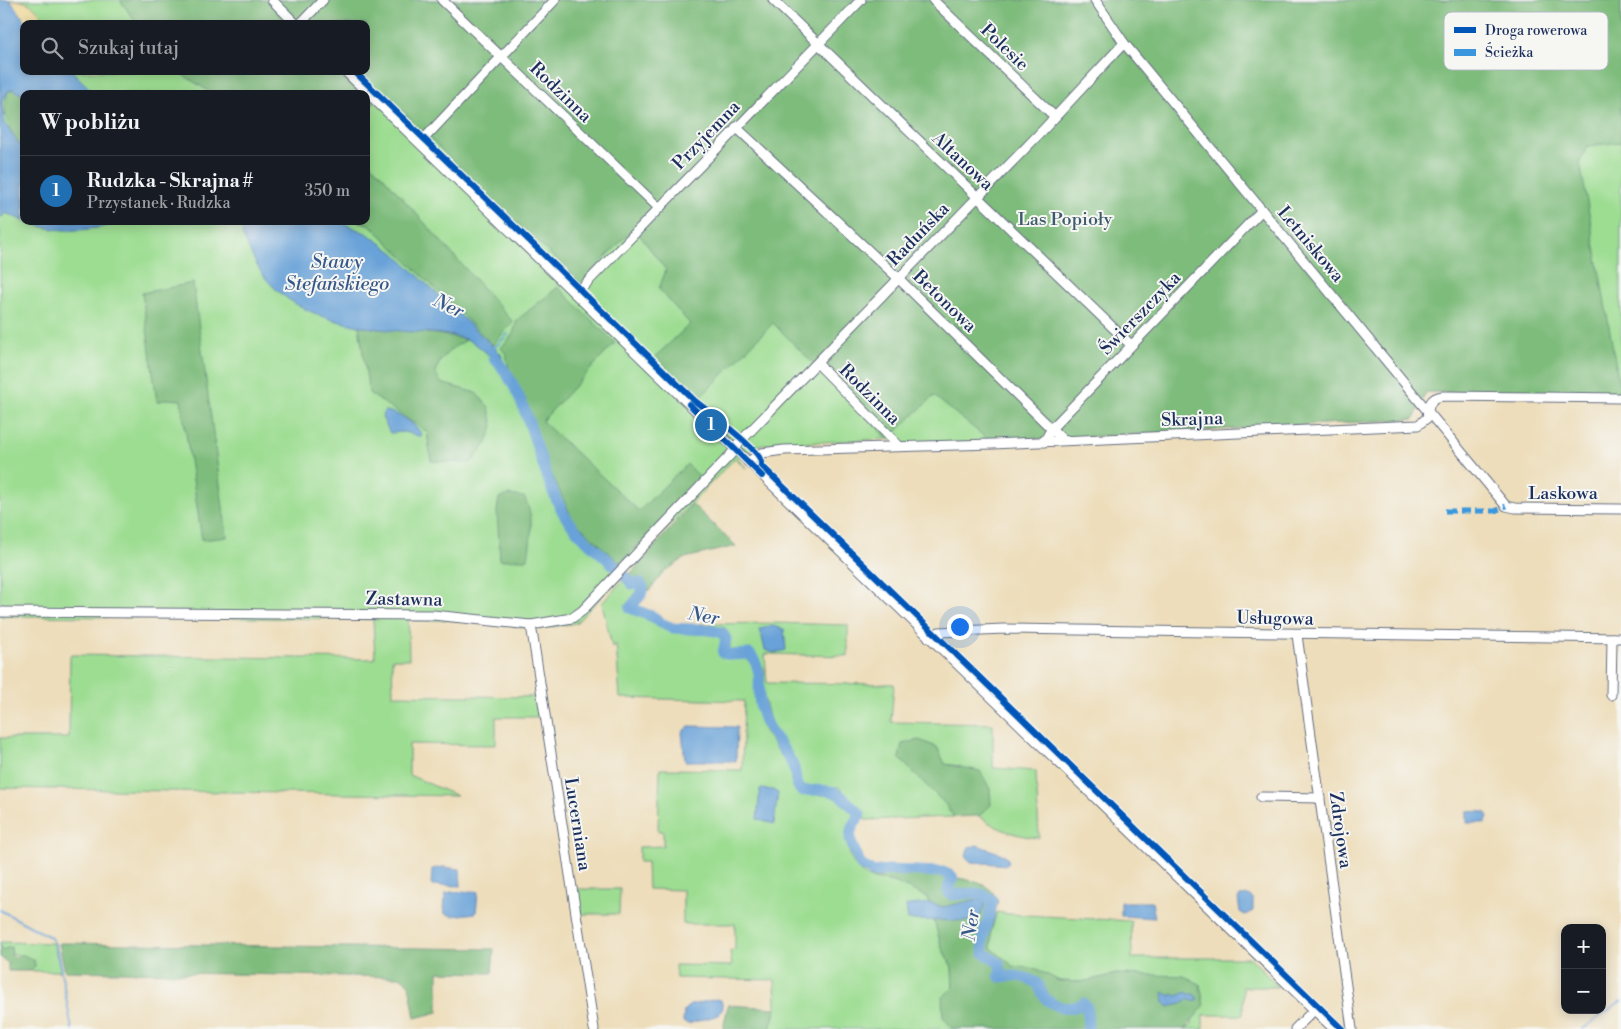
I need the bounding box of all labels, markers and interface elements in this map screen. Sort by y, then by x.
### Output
legend [1444,12,1608,70]
street label: Polesie [976,19,1034,76]
search box [20,20,370,75]
text: Droga rowerowa [1485,22,1588,40]
icon: search [38,34,66,62]
text: Szukaj tutaj [78,36,179,60]
text: Ścieżka [1485,42,1534,62]
street label: Rodzinna [525,57,597,128]
street label: Przyjemna [667,95,746,175]
text: W pobliżu [40,110,140,136]
street label: Altanowa [926,126,999,196]
text: Rudzka - Skrajna # [87,169,253,193]
text: 1 [52,181,60,201]
text: 350 m [304,181,350,201]
text: Przystanek · Rudzka [87,193,231,213]
street label: Raduńska [882,197,955,271]
street label: Letniskowa [1272,201,1350,288]
park label: Las Popioły [1018,208,1112,231]
water label: Stawy Stefańskiego [285,250,389,296]
street label: Betonowa [907,265,982,338]
street label: Świerszczyka [1095,266,1187,360]
water label: Ner [428,288,469,324]
street label: Rodzinna [834,359,906,431]
pin: 1 [695,406,727,444]
street label: Skrajna [1161,407,1224,432]
street label: Laskowa [1528,482,1599,505]
street label: Zastawna [365,587,443,612]
water label: Ner [685,601,722,631]
street label: Usługowa [1236,606,1315,631]
your location [947,614,973,640]
street label: Lucerniana [559,776,596,873]
street label: Zdrojowa [1324,790,1357,871]
water label: Ner [957,907,985,943]
map controls [1561,924,1606,1014]
button: + [1561,924,1606,969]
button: − [1561,969,1606,1014]

